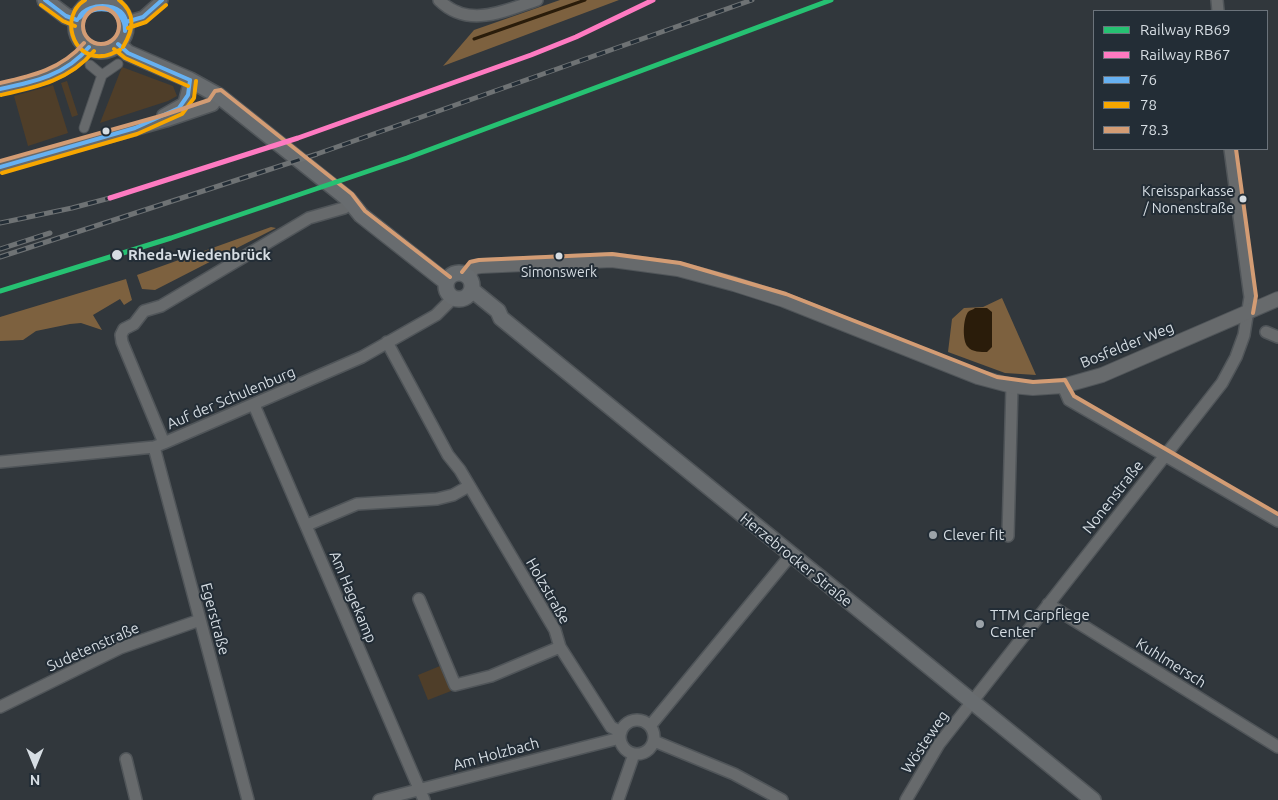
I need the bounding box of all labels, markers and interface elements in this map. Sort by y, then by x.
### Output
legend [1093,10,1268,150]
text: Railway RB69 [1140,21,1230,38]
text: Railway RB67 [1140,46,1230,63]
text: 76 [1140,71,1157,88]
text: 78 [1140,96,1157,113]
text: 78.3 [1140,121,1169,138]
unlabelled marker [101,126,111,136]
place label: Kreissparkasse / Nonenstraße [1142,183,1234,216]
marker: Kreissparkasse / Nonenstraße [1238,194,1248,204]
place label: Rheda-Wiedenbrück [128,246,271,264]
marker: Rheda-Wiedenbrück [110,248,124,262]
marker: Simonswerk [554,251,564,261]
place label: Simonswerk [521,264,597,280]
street label: Bosfelder Weg [1078,318,1176,372]
street label: Auf der Schulenburg [164,363,298,433]
street label: Nonenstraße [1079,457,1147,537]
street label: Herzebrocker Straße [736,509,856,611]
place label: Clever fit [943,526,1004,544]
marker: Clever fit [927,529,939,541]
street label: Am Hagekamp [326,548,380,646]
street label: Holzstraße [522,555,574,627]
street label: Egerstraße [197,581,233,657]
place label: TTM Carpflege Center [990,606,1090,641]
marker: TTM Carpflege Center [974,618,986,630]
street label: Sudetenstraße [44,619,142,675]
street label: Kuhlmersch [1133,634,1209,692]
street label: Wösteweg [898,707,952,777]
street label: Am Holzbach [451,734,541,774]
north arrow [10,740,60,790]
text: N [30,772,40,788]

